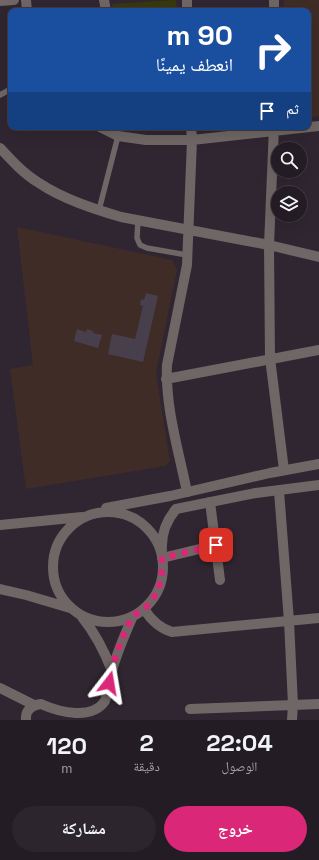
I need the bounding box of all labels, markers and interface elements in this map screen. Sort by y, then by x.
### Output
text: 90 m [167,17,233,53]
icon: right [247,24,299,76]
text: انعطف يمينًا [156,53,233,76]
text: ثم [286,99,299,118]
icon: arrive [256,100,278,122]
map controls [271,142,307,222]
button: search [271,142,307,178]
button: layers [271,186,307,222]
pin [199,528,233,562]
icon: arrive [205,534,227,556]
position arrow [88,662,130,704]
text: 2 [139,727,154,758]
text: 22:04 [206,727,273,758]
text: 120 [46,730,87,761]
text: دقيقة [133,758,160,775]
text: الوصول [221,758,257,775]
text: m [61,760,72,777]
button: مشاركة [12,806,156,852]
button: خروج [164,806,307,852]

